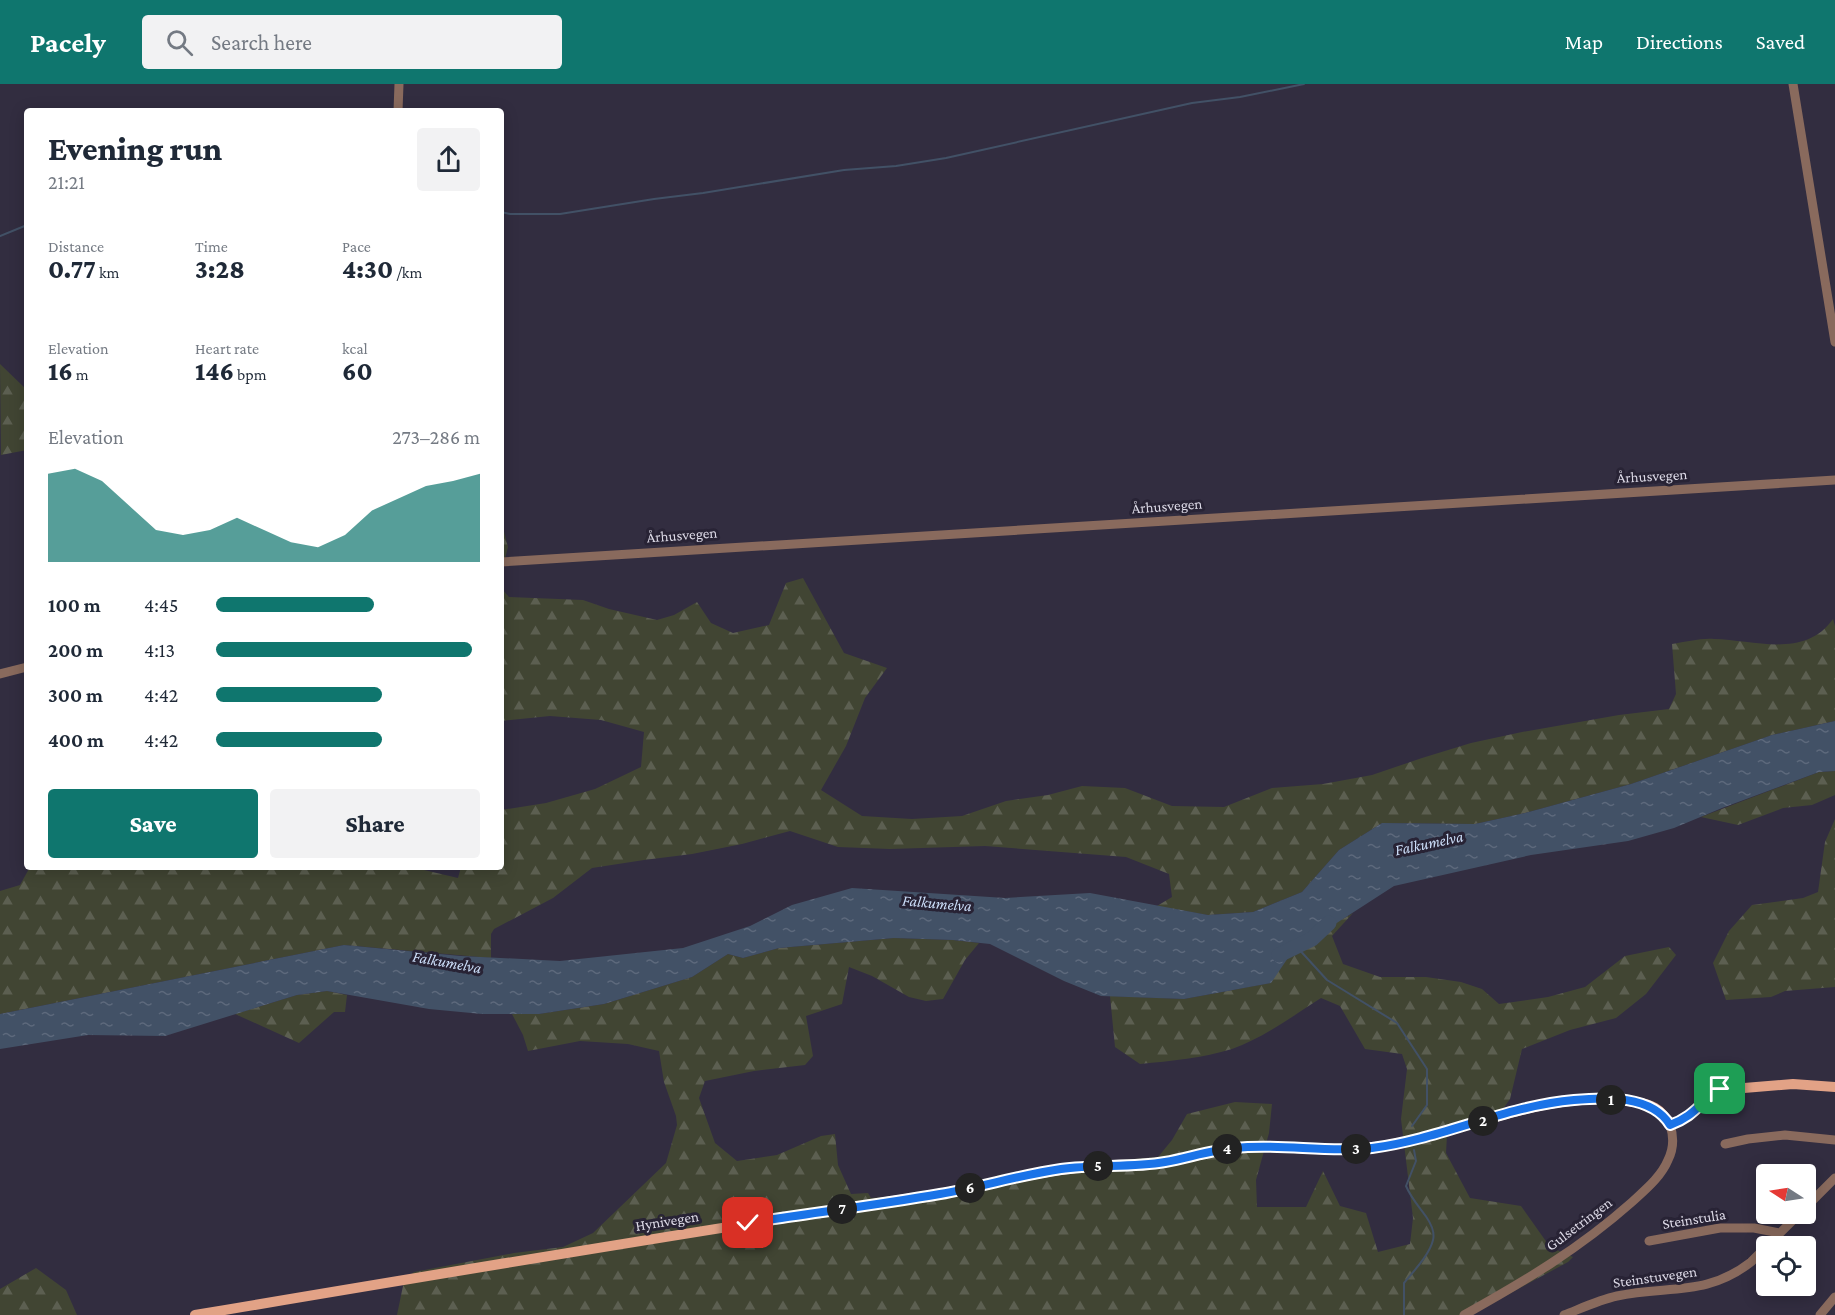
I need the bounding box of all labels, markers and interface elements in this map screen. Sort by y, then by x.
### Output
search box [142,15,562,69]
icon: search [163,26,196,59]
text: Pacely [30,27,106,58]
text: Search here [211,30,312,55]
text: Map [1565,30,1603,54]
text: Directions [1636,30,1723,54]
text: Saved [1756,30,1805,54]
button: share [417,128,480,191]
text: Evening run [48,130,222,167]
text: 21:21 [48,171,85,193]
text: Distance [48,238,104,255]
text: Time [195,238,228,255]
text: Pace [342,238,371,255]
text: 0.77 [48,255,96,284]
text: 3:28 [195,255,245,284]
text: 4:30 [342,255,393,284]
text: km [96,264,119,281]
text: /km [393,264,422,281]
text: Elevation [48,340,109,357]
text: Heart rate [195,340,259,357]
text: kcal [342,340,368,357]
text: 16 [48,357,73,386]
text: 146 [195,357,234,386]
text: 60 [342,357,373,386]
text: m [73,366,89,383]
text: bpm [234,366,267,383]
text: Elevation [48,426,124,448]
text: 273–286 m [392,426,480,448]
street label: Århusvegen [1616,465,1688,487]
street label: Århusvegen [1131,495,1203,517]
street label: Århusvegen [646,524,718,546]
text: 100 m [48,594,101,616]
text: 4:45 [144,594,178,616]
text: 200 m [48,639,103,661]
text: 4:13 [144,639,175,661]
text: 300 m [48,684,103,706]
text: 4:42 [144,684,178,706]
text: 400 m [48,729,104,751]
text: 4:42 [144,729,178,751]
button: Save [48,789,258,858]
button: Share [270,789,480,858]
water label: Falkumelva [1393,827,1465,859]
water label: Falkumelva [902,891,973,915]
water label: Falkumelva [411,948,483,976]
pin [1694,1063,1745,1114]
icon: arrive [1703,1072,1736,1105]
pin: 1 [1596,1085,1626,1115]
text: 1 [1608,1091,1614,1108]
pin: 2 [1468,1106,1498,1136]
text: 2 [1479,1112,1487,1129]
pin: 4 [1212,1134,1242,1164]
pin: 3 [1341,1134,1371,1164]
text: 4 [1223,1140,1231,1157]
text: 3 [1352,1140,1360,1157]
pin: 5 [1083,1151,1113,1181]
text: 5 [1094,1157,1102,1174]
north arrow [1756,1164,1816,1224]
map controls [1756,1164,1816,1296]
pin: 6 [955,1173,985,1203]
text: 6 [966,1179,974,1196]
pin: 7 [827,1194,857,1224]
street label: Gulsetringen [1543,1194,1616,1255]
pin [722,1197,773,1248]
text: 7 [838,1200,846,1217]
icon: check [731,1206,764,1239]
street label: Steinstulia [1661,1206,1727,1232]
street label: Hynivegen [634,1208,700,1235]
button: locate [1756,1236,1816,1296]
street label: Steinstuvegen [1612,1263,1698,1292]

